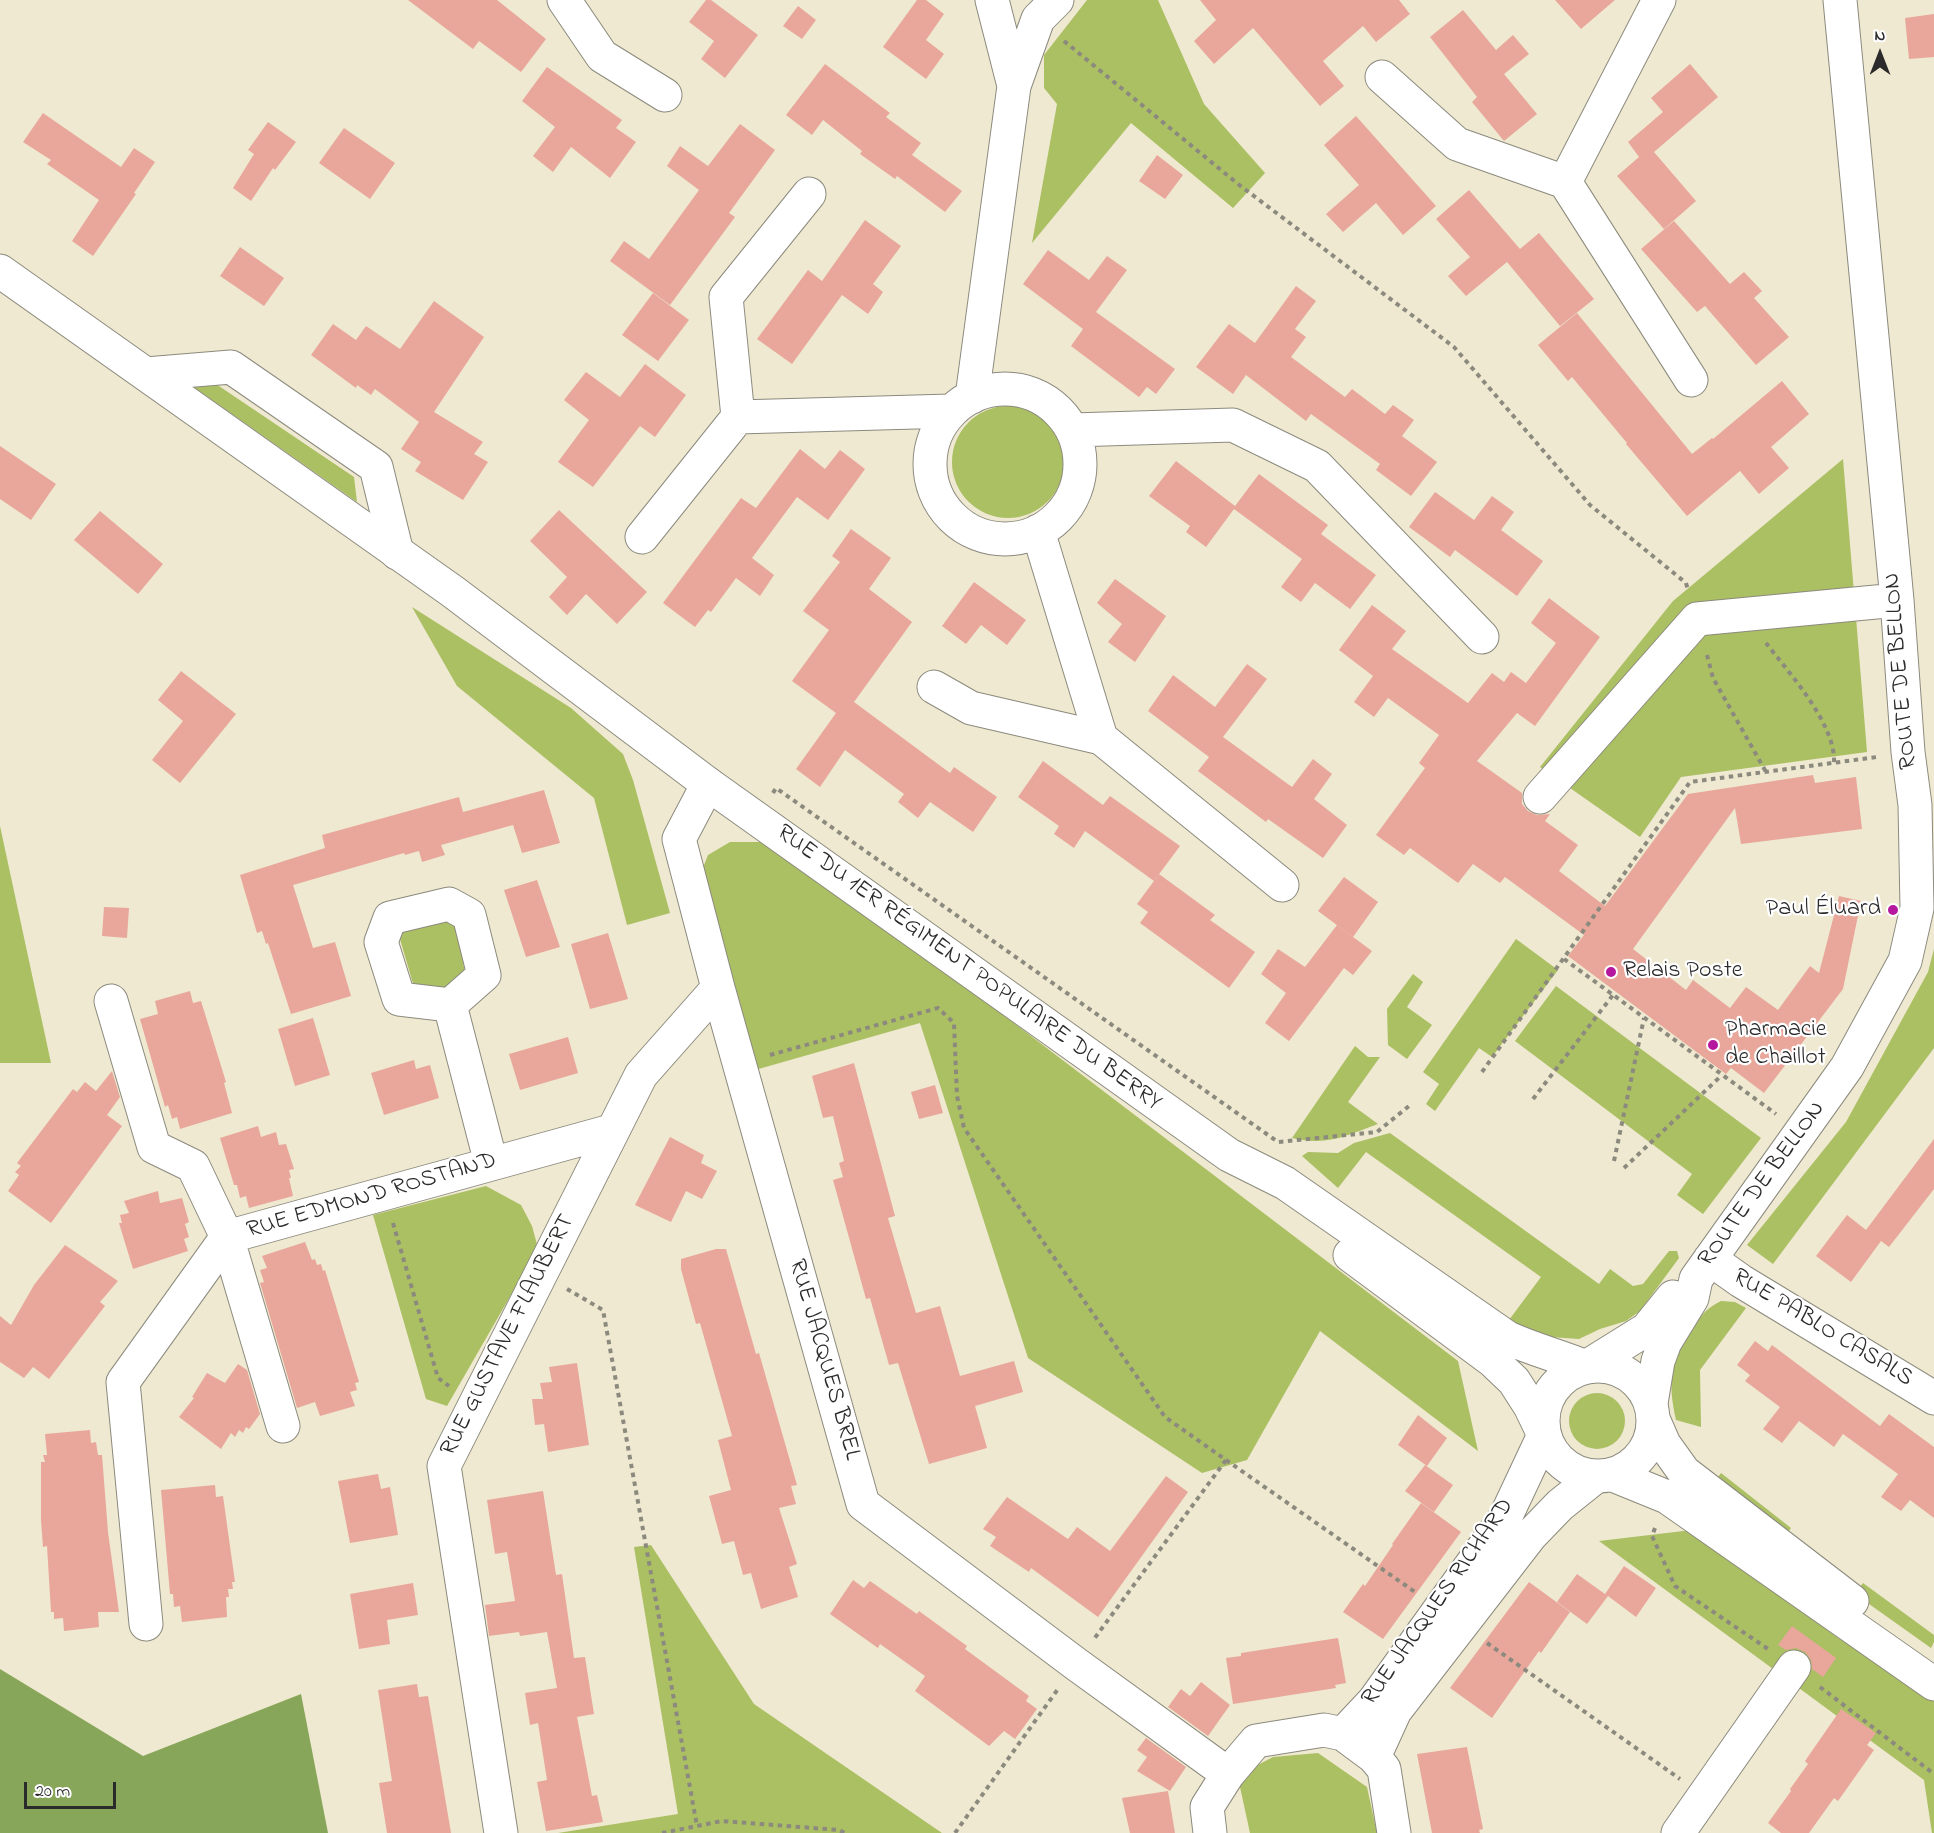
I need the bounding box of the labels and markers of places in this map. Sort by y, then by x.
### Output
place label: Paul Éluard [1766,896,1881,924]
marker: Paul Éluard [1886,903,1900,917]
place label: Relais Poste [1623,958,1743,986]
marker: Relais Poste [1604,965,1618,979]
place label: Pharmacie de Chaillot [1725,1017,1827,1073]
marker: Pharmacie de Chaillot [1706,1038,1720,1052]

